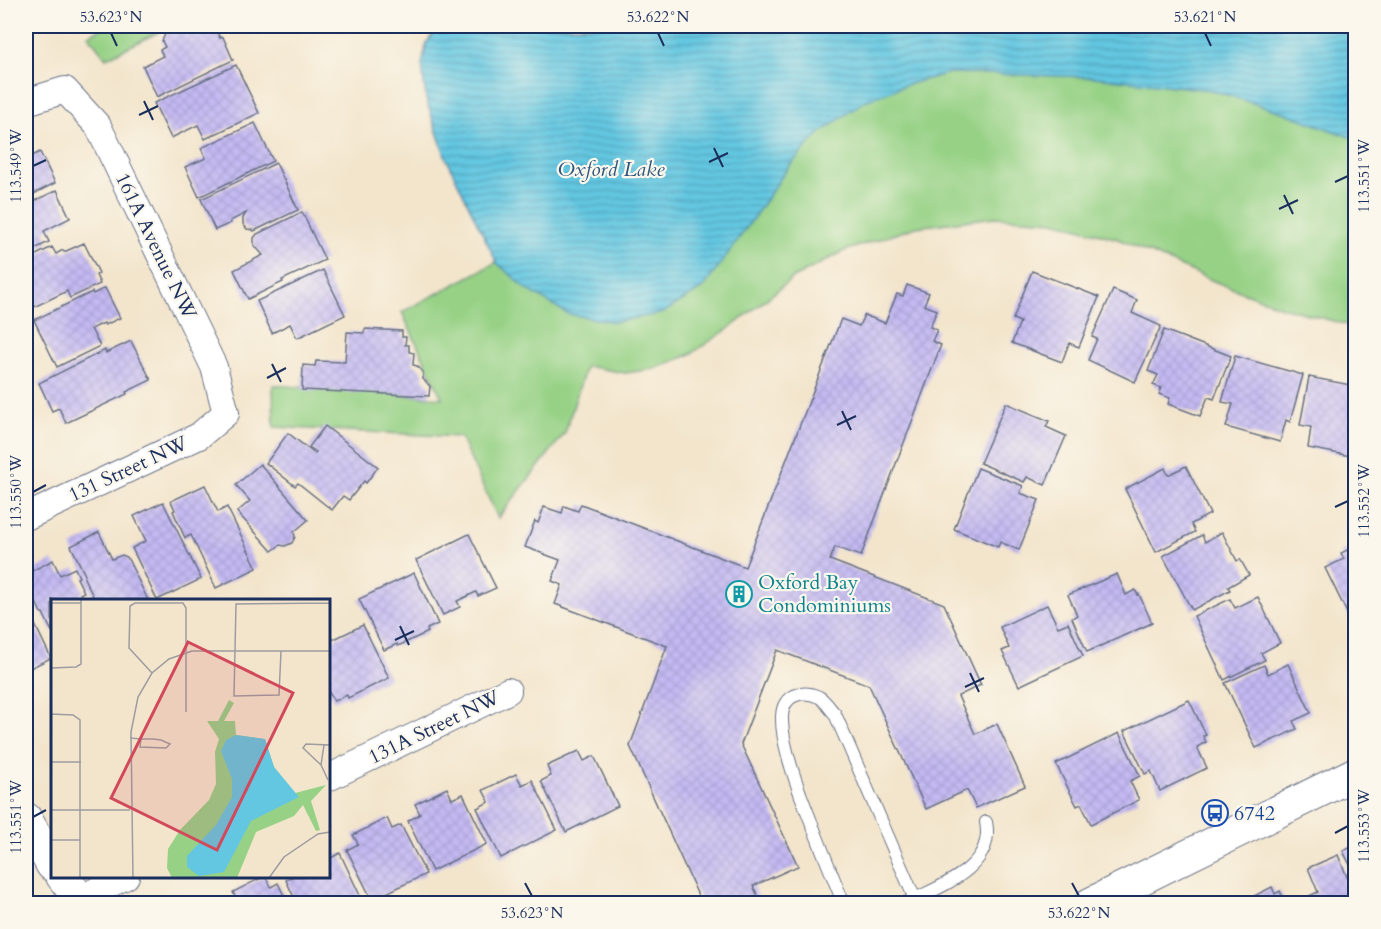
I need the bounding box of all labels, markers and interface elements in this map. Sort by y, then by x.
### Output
text: 53.623°N [80,7,143,27]
text: 53.622°N [627,7,690,27]
text: 53.621°N [1174,7,1237,27]
text: 113.549°W [6,128,26,203]
text: 113.551°W [1354,138,1374,213]
water label: Oxford Lake [558,155,665,184]
street label: 161A Avenue NW [109,168,204,325]
street label: 131 Street NW [64,429,193,508]
text: 113.550°W [6,454,26,529]
text: 113.552°W [1354,463,1374,538]
place label: Oxford Bay Condominiums [758,569,891,619]
building icon: Oxford Bay Condominiums [724,579,754,609]
inset map [51,599,330,878]
street label: 131A Street NW [364,683,505,770]
text: 113.551°W [6,779,26,854]
text: 113.553°W [1354,788,1374,863]
bus stop icon: 6742 [1200,798,1230,828]
place label: 6742 [1234,800,1275,827]
text: 53.623°N [501,903,564,923]
text: 53.622°N [1048,903,1111,923]

